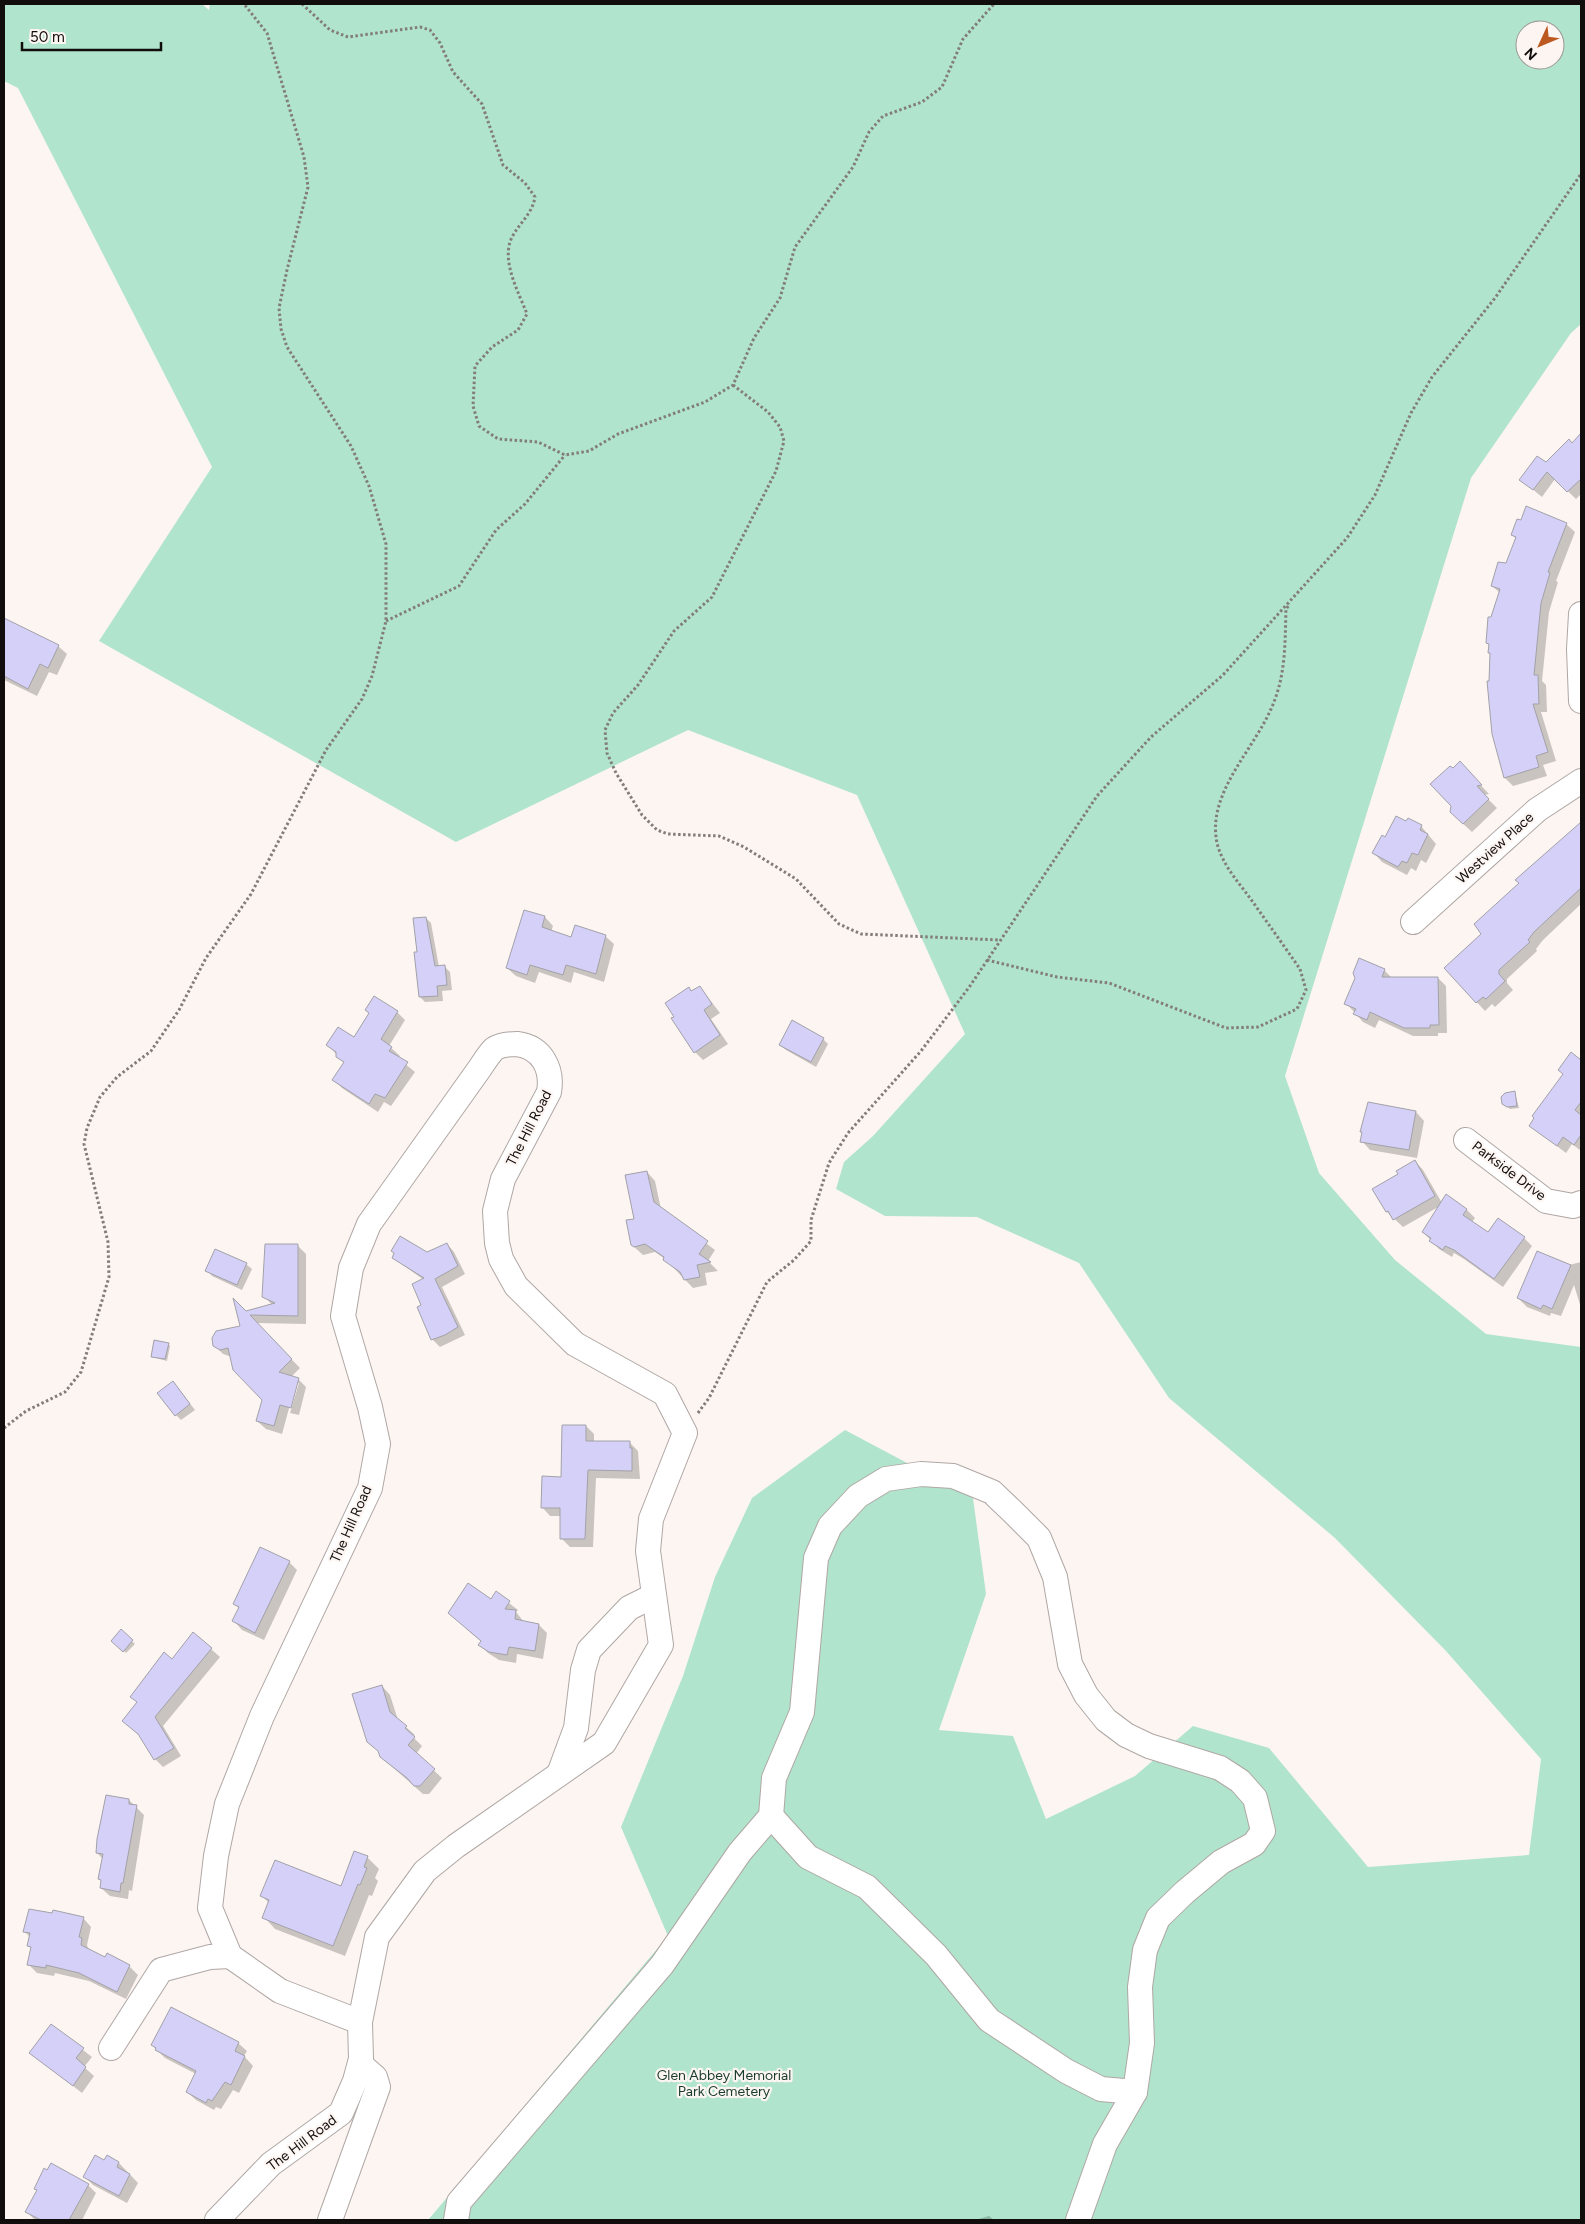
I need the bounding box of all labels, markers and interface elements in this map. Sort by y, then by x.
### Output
scale bar [22,20,161,52]
north arrow [1515,20,1565,70]
text: 50 m [30,28,65,46]
text: N [1521,44,1541,63]
street label: Westview Place [1453,809,1537,887]
street label: The Hill Road [503,1087,555,1169]
street label: Parkside Drive [1469,1138,1550,1205]
street label: The Hill Road [327,1483,375,1565]
park label: Glen Abbey Memorial Park Cemetery [657,2067,791,2100]
street label: The Hill Road [264,2111,340,2175]

